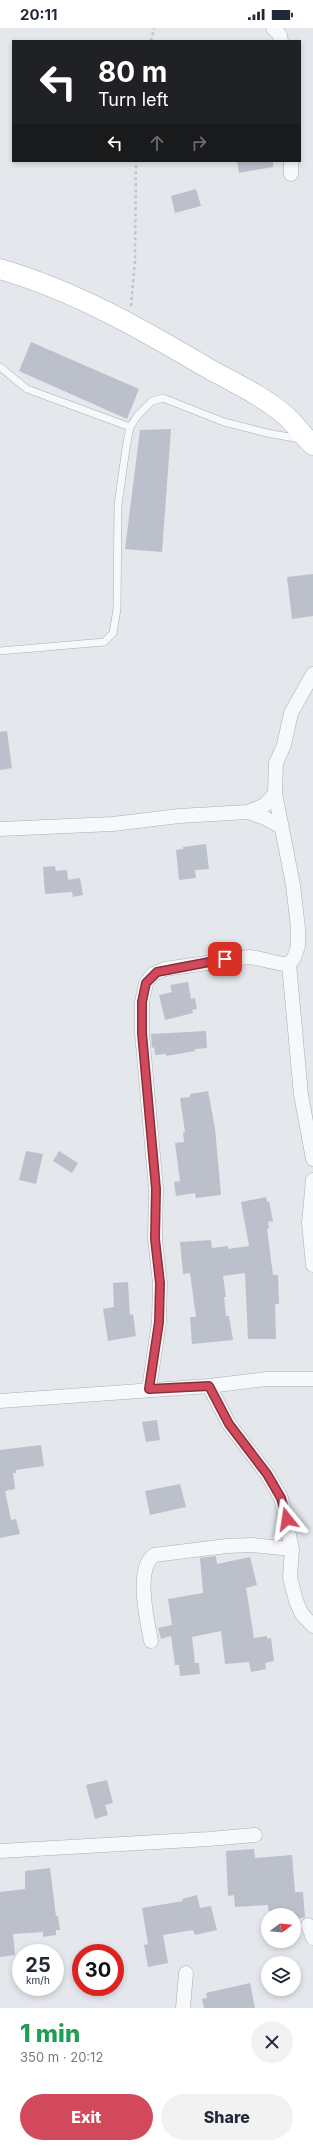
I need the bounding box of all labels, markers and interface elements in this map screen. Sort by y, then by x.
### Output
text: 20:11 [20,5,58,24]
text: 80 m [98,55,167,89]
icon: left [32,56,84,108]
text: Turn left [98,89,168,110]
icon: left [104,132,126,154]
icon: ahead [146,132,168,154]
icon: right [188,132,210,154]
pin [208,942,242,976]
icon: arrive [214,948,236,970]
position arrow [266,1498,308,1540]
north arrow [261,1908,301,1948]
map controls [261,1908,301,1996]
speed limit sign: 30 [72,1944,124,1996]
text: 25 [25,1953,51,1977]
button: layers [261,1956,301,1996]
text: km/h [26,1974,50,1986]
text: 1 min [20,2019,80,2048]
button: close [251,2021,293,2063]
text: 350 m · 20:12 [20,2049,103,2065]
button: Exit [20,2094,153,2140]
button: Share [161,2094,293,2140]

